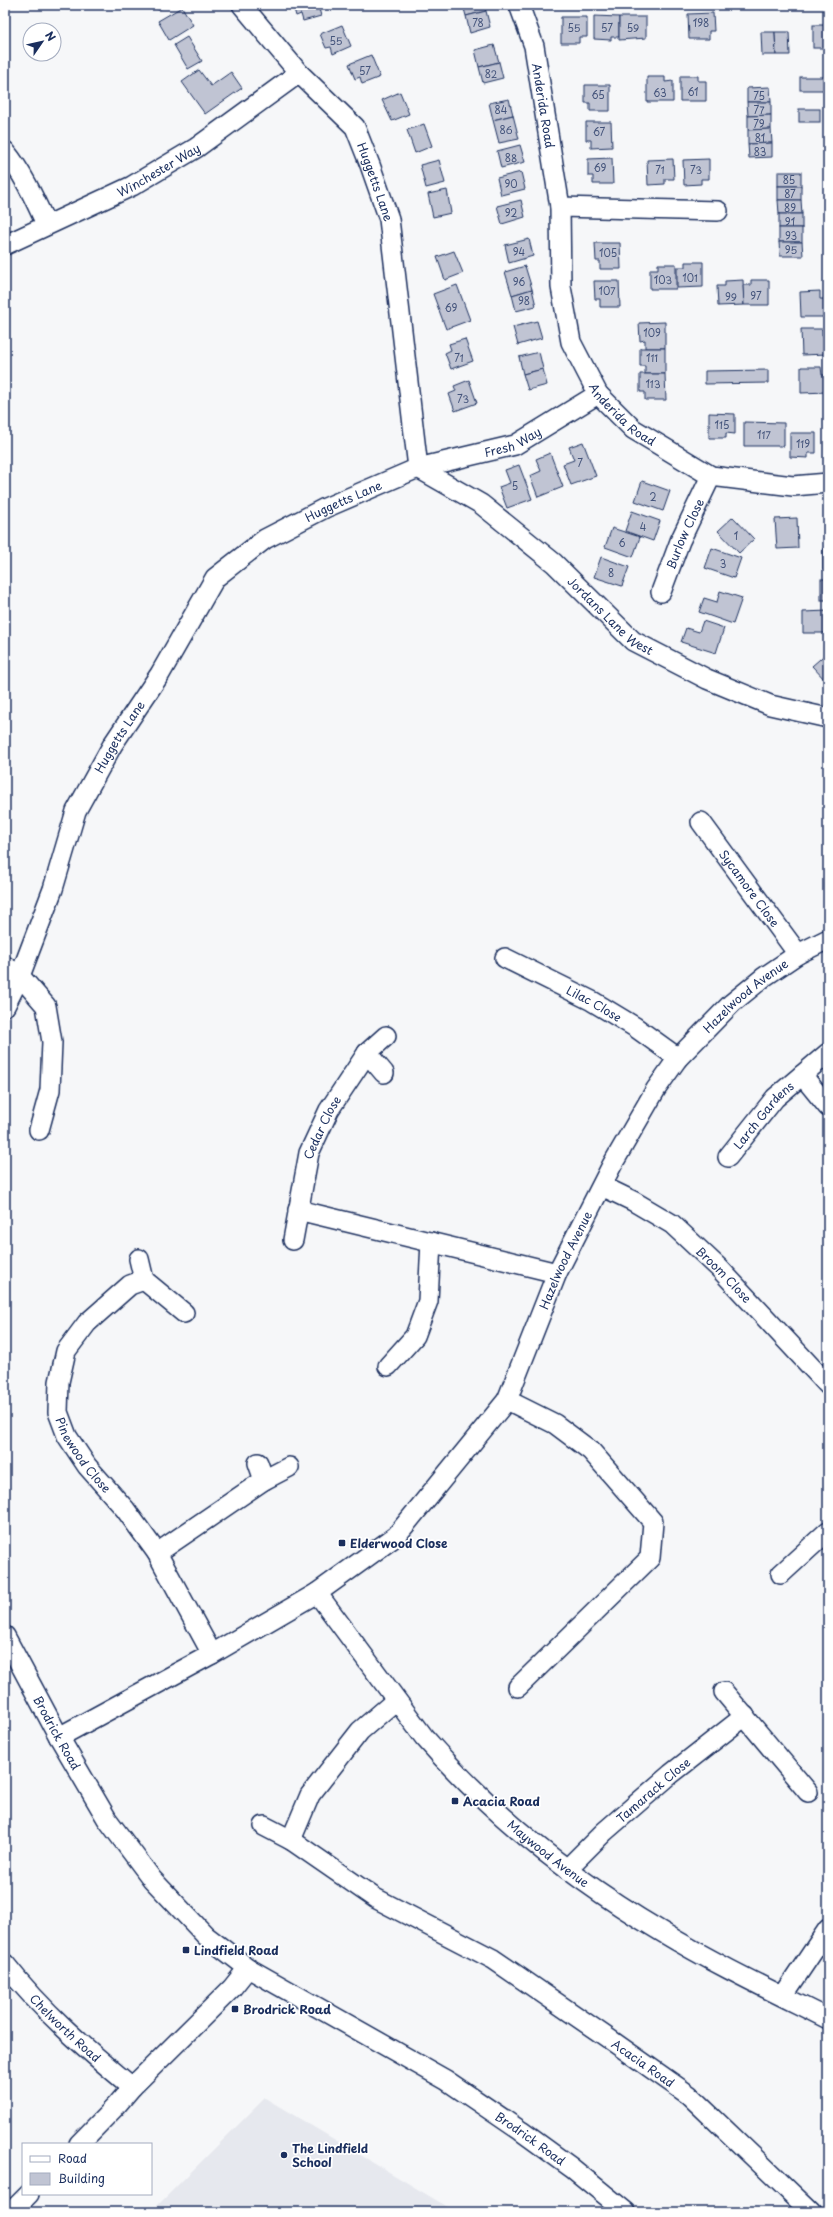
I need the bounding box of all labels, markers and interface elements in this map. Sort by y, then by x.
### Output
house number: 78 [472,15,484,30]
house number: 198 [693,15,709,30]
house number: 55 [568,20,581,35]
house number: 57 [601,20,613,35]
house number: 59 [627,20,639,35]
north arrow [22,22,62,62]
text: N [41,28,60,45]
house number: 55 [330,33,343,48]
street label: Anderida Road [528,62,559,149]
house number: 57 [359,63,371,78]
house number: 82 [485,66,497,81]
house number: 61 [687,84,699,99]
house number: 63 [653,85,667,100]
house number: 65 [591,87,605,102]
house number: 75 [753,88,765,103]
house number: 84 [495,102,508,117]
house number: 77 [753,102,765,117]
house number: 79 [753,116,765,131]
house number: 86 [500,122,513,137]
house number: 67 [593,124,605,139]
house number: 81 [755,130,765,145]
street label: Winchester Way [114,139,203,201]
street label: Huggetts Lane [353,140,398,224]
house number: 83 [754,144,766,159]
house number: 88 [505,150,517,165]
house number: 69 [594,160,606,175]
house number: 71 [655,162,665,177]
house number: 73 [690,162,702,177]
house number: 85 [783,172,795,187]
house number: 90 [504,176,518,191]
house number: 87 [784,186,796,201]
house number: 89 [784,200,796,215]
house number: 92 [505,205,517,220]
house number: 91 [785,214,795,229]
house number: 93 [785,228,797,243]
house number: 95 [785,242,797,257]
house number: 94 [513,244,526,259]
house number: 105 [599,245,617,260]
house number: 101 [682,270,698,285]
house number: 103 [654,272,672,287]
house number: 96 [513,274,525,289]
house number: 107 [598,283,616,298]
house number: 97 [750,288,762,303]
house number: 99 [725,289,737,304]
house number: 98 [518,293,530,308]
house number: 69 [445,300,457,315]
house number: 109 [643,325,661,340]
house number: 71 [454,350,464,365]
house number: 111 [646,350,658,365]
house number: 113 [645,376,661,391]
street label: Anderida Road [585,380,659,450]
house number: 73 [457,391,469,406]
house number: 115 [715,417,729,432]
street label: Fresh Way [482,422,545,461]
house number: 117 [757,427,771,442]
house number: 119 [796,436,810,451]
house number: 7 [577,455,583,470]
street label: Huggetts Lane [302,476,385,526]
house number: 5 [512,478,518,493]
house number: 2 [649,489,657,504]
street label: Burlow Close [661,495,708,572]
house number: 4 [640,519,647,534]
house number: 1 [734,528,738,543]
house number: 6 [618,535,626,550]
house number: 3 [720,556,726,571]
house number: 8 [608,565,614,580]
street label: Jordans Lane West [564,572,657,659]
street label: Huggetts Lane [90,697,149,776]
street label: Sycamore Close [715,846,784,931]
street label: Hazelwood Avenue [699,954,792,1037]
street label: Lilac Close [564,981,625,1026]
street label: Larch Gardens [729,1077,798,1153]
street label: Cedar Close [299,1092,345,1161]
street label: Hazelwood Avenue [535,1208,596,1312]
street label: Broom Close [692,1242,756,1307]
street label: Pinewood Close [52,1414,115,1496]
place label: Elderwood Close [350,1534,448,1552]
marker: Elderwood Close [337,1538,347,1548]
street label: Brodrick Road [30,1692,85,1773]
street label: Tamarack Close [612,1753,694,1827]
place label: Acacia Road [463,1792,540,1810]
marker: Acacia Road [450,1796,460,1806]
street label: Maywood Avenue [504,1815,593,1891]
place label: Lindfield Road [194,1941,279,1959]
marker: Lindfield Road [181,1945,191,1955]
street label: Chelworth Road [26,1990,105,2066]
place label: Brodrick Road [243,2000,331,2018]
marker: Brodrick Road [230,2004,240,2014]
street label: Acacia Road [608,2035,678,2091]
street label: Brodrick Road [492,2107,569,2169]
place label: The Lindfield School [292,2139,368,2171]
legend [22,2143,152,2195]
text: Road [58,2149,87,2167]
marker: The Lindfield School [279,2150,289,2160]
text: Building [58,2169,105,2187]

